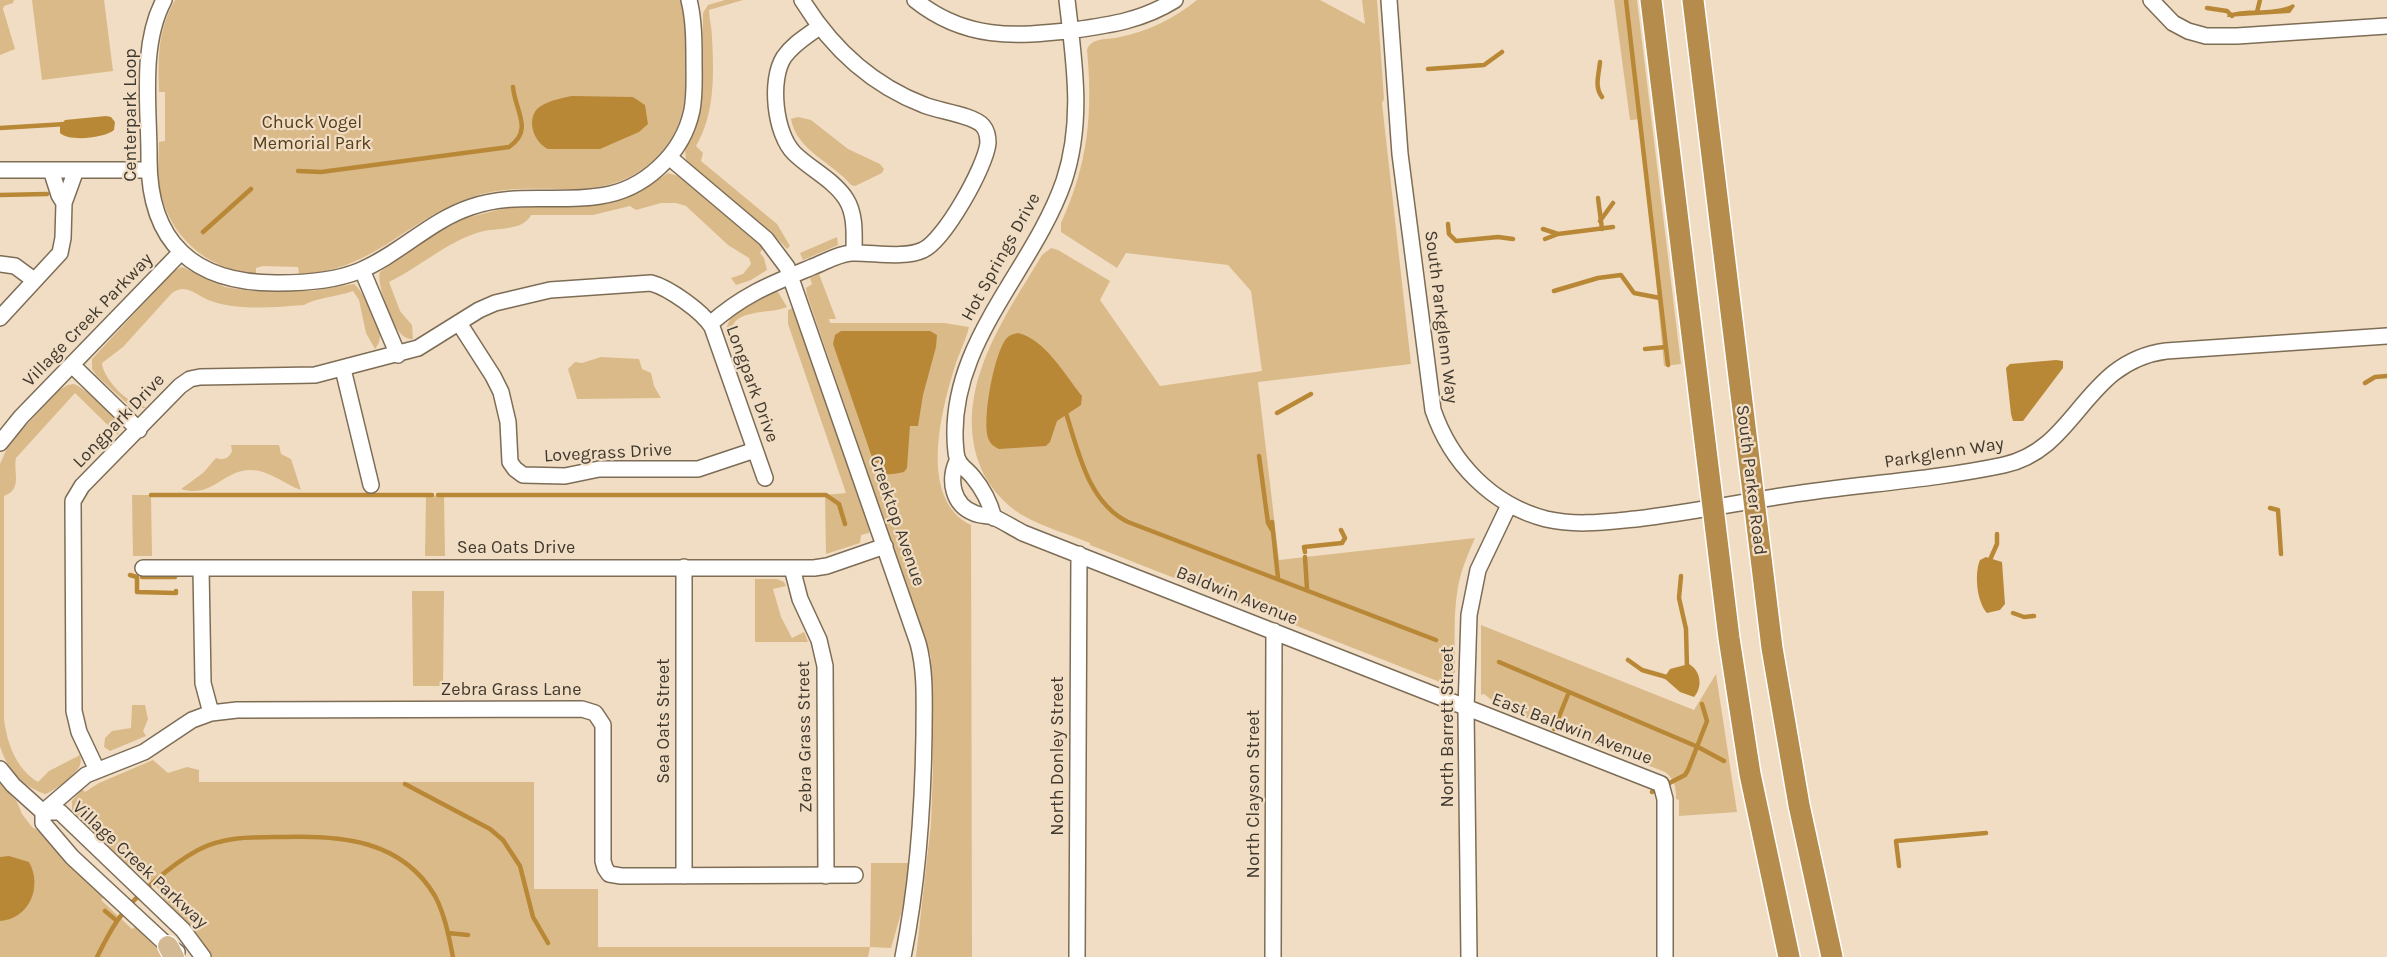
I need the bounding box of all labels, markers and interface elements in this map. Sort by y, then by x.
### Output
street label: Centerpark Loop [120,48,142,182]
park label: Chuck Vogel Memorial Park [253,112,371,154]
street label: Hot Springs Drive [957,189,1045,325]
street label: South Parkglenn Way [1420,229,1462,405]
street label: Village Creek Parkway [19,249,157,391]
street label: Longpark Drive [721,323,783,445]
street label: Longpark Drive [69,369,169,473]
street label: South Parker Road [1731,403,1771,557]
street label: Parkglenn Way [1883,433,2005,473]
street label: Lovegrass Drive [543,439,673,467]
street label: Creektop Avenue [865,453,929,589]
street label: Sea Oats Drive [457,537,575,559]
street label: Baldwin Avenue [1173,562,1301,630]
street label: North Barrett Street [1437,646,1459,808]
street label: Sea Oats Street [653,658,675,784]
street label: Zebra Grass Street [793,661,817,813]
street label: North Donley Street [1047,676,1069,836]
street label: Zebra Grass Lane [441,679,581,701]
street label: East Baldwin Avenue [1489,688,1655,770]
street label: North Clayson Street [1243,710,1265,878]
street label: Village Creek Parkway [68,797,212,933]

